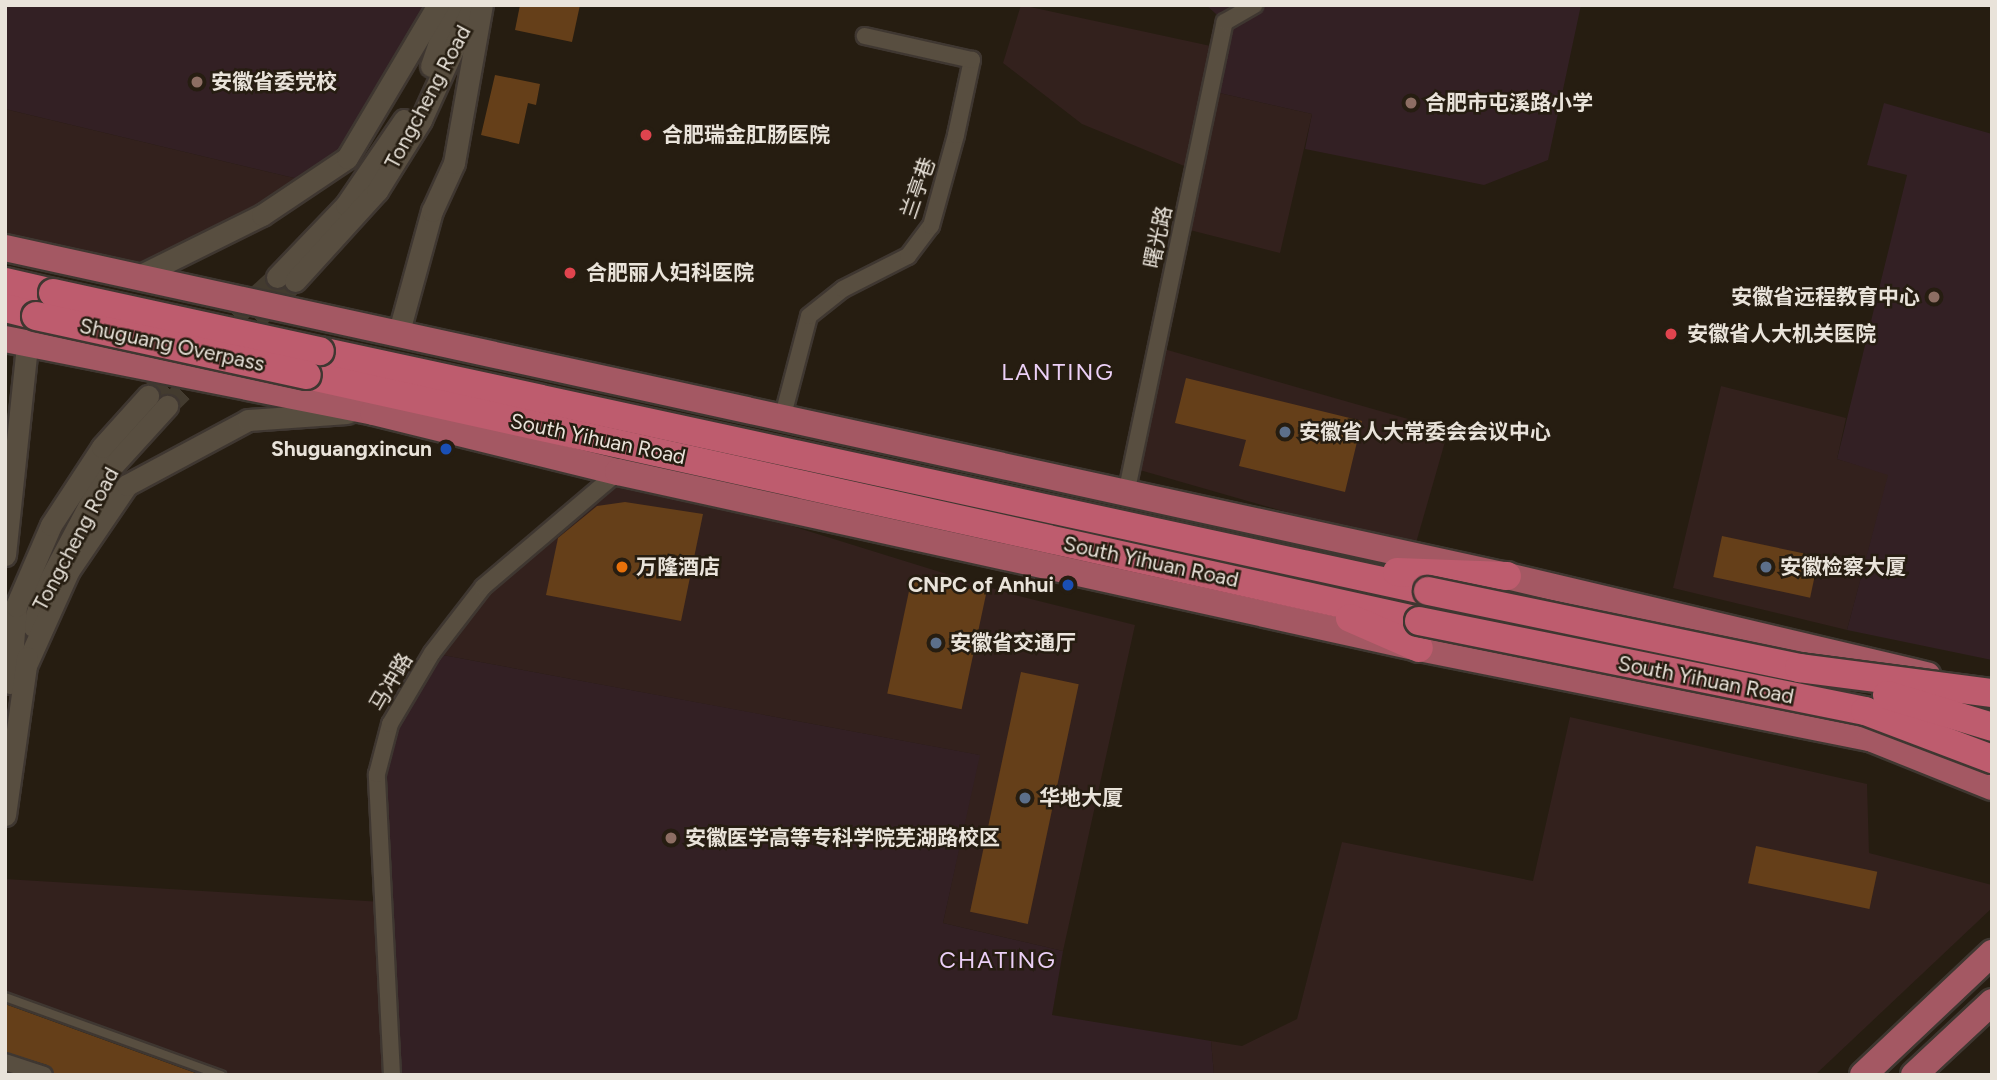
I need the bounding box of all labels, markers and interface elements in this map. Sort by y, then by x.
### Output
street label: Tongcheng Road [380,21,476,173]
place label: 安徽省委党校 [211,69,337,95]
marker: 安徽省委党校 [189,74,205,90]
place label: 合肥市屯溪路小学 [1425,90,1593,116]
marker: 合肥市屯溪路小学 [1403,95,1419,111]
place label: 合肥瑞金肛肠医院 [662,122,830,148]
marker: 合肥瑞金肛肠医院 [636,125,656,145]
street label: 兰亭巷 [896,154,940,222]
street label: 曙光路 [1139,204,1177,270]
place label: 合肥丽人妇科医院 [586,260,754,286]
marker: 合肥丽人妇科医院 [560,263,580,283]
place label: 安徽省远程教育中心 [1731,284,1920,310]
marker: 安徽省远程教育中心 [1926,289,1942,305]
street label: Shuguang Overpass [77,313,267,377]
place label: 安徽省人大机关医院 [1687,321,1876,347]
marker: 安徽省人大机关医院 [1661,324,1681,344]
district label: LANTING [1002,358,1114,386]
street label: South Yihuan Road [508,408,688,470]
place label: 安徽省人大常委会会议中心 [1299,419,1551,445]
marker: 安徽省人大常委会会议中心 [1277,424,1293,440]
place label: Shuguangxincun [271,436,432,462]
marker: Shuguangxincun [438,441,454,457]
street label: Tongcheng Road [28,463,124,615]
street label: South Yihuan Road [1061,531,1241,593]
place label: 万隆酒店 [636,554,720,580]
place label: 安徽检察大厦 [1780,554,1906,580]
marker: 万隆酒店 [614,559,630,575]
marker: 安徽检察大厦 [1758,559,1774,575]
place label: CNPC of Anhui [908,572,1054,598]
marker: CNPC of Anhui [1060,577,1076,593]
place label: 安徽省交通厅 [950,630,1076,656]
marker: 安徽省交通厅 [928,635,944,651]
street label: 马冲路 [364,648,418,716]
street label: South Yihuan Road [1616,651,1796,709]
place label: 华地大厦 [1039,785,1123,811]
marker: 华地大厦 [1017,790,1033,806]
place label: 安徽医学高等专科学院芜湖路校区 [685,825,1000,851]
marker: 安徽医学高等专科学院芜湖路校区 [663,830,679,846]
district label: CHATING [940,946,1056,974]

